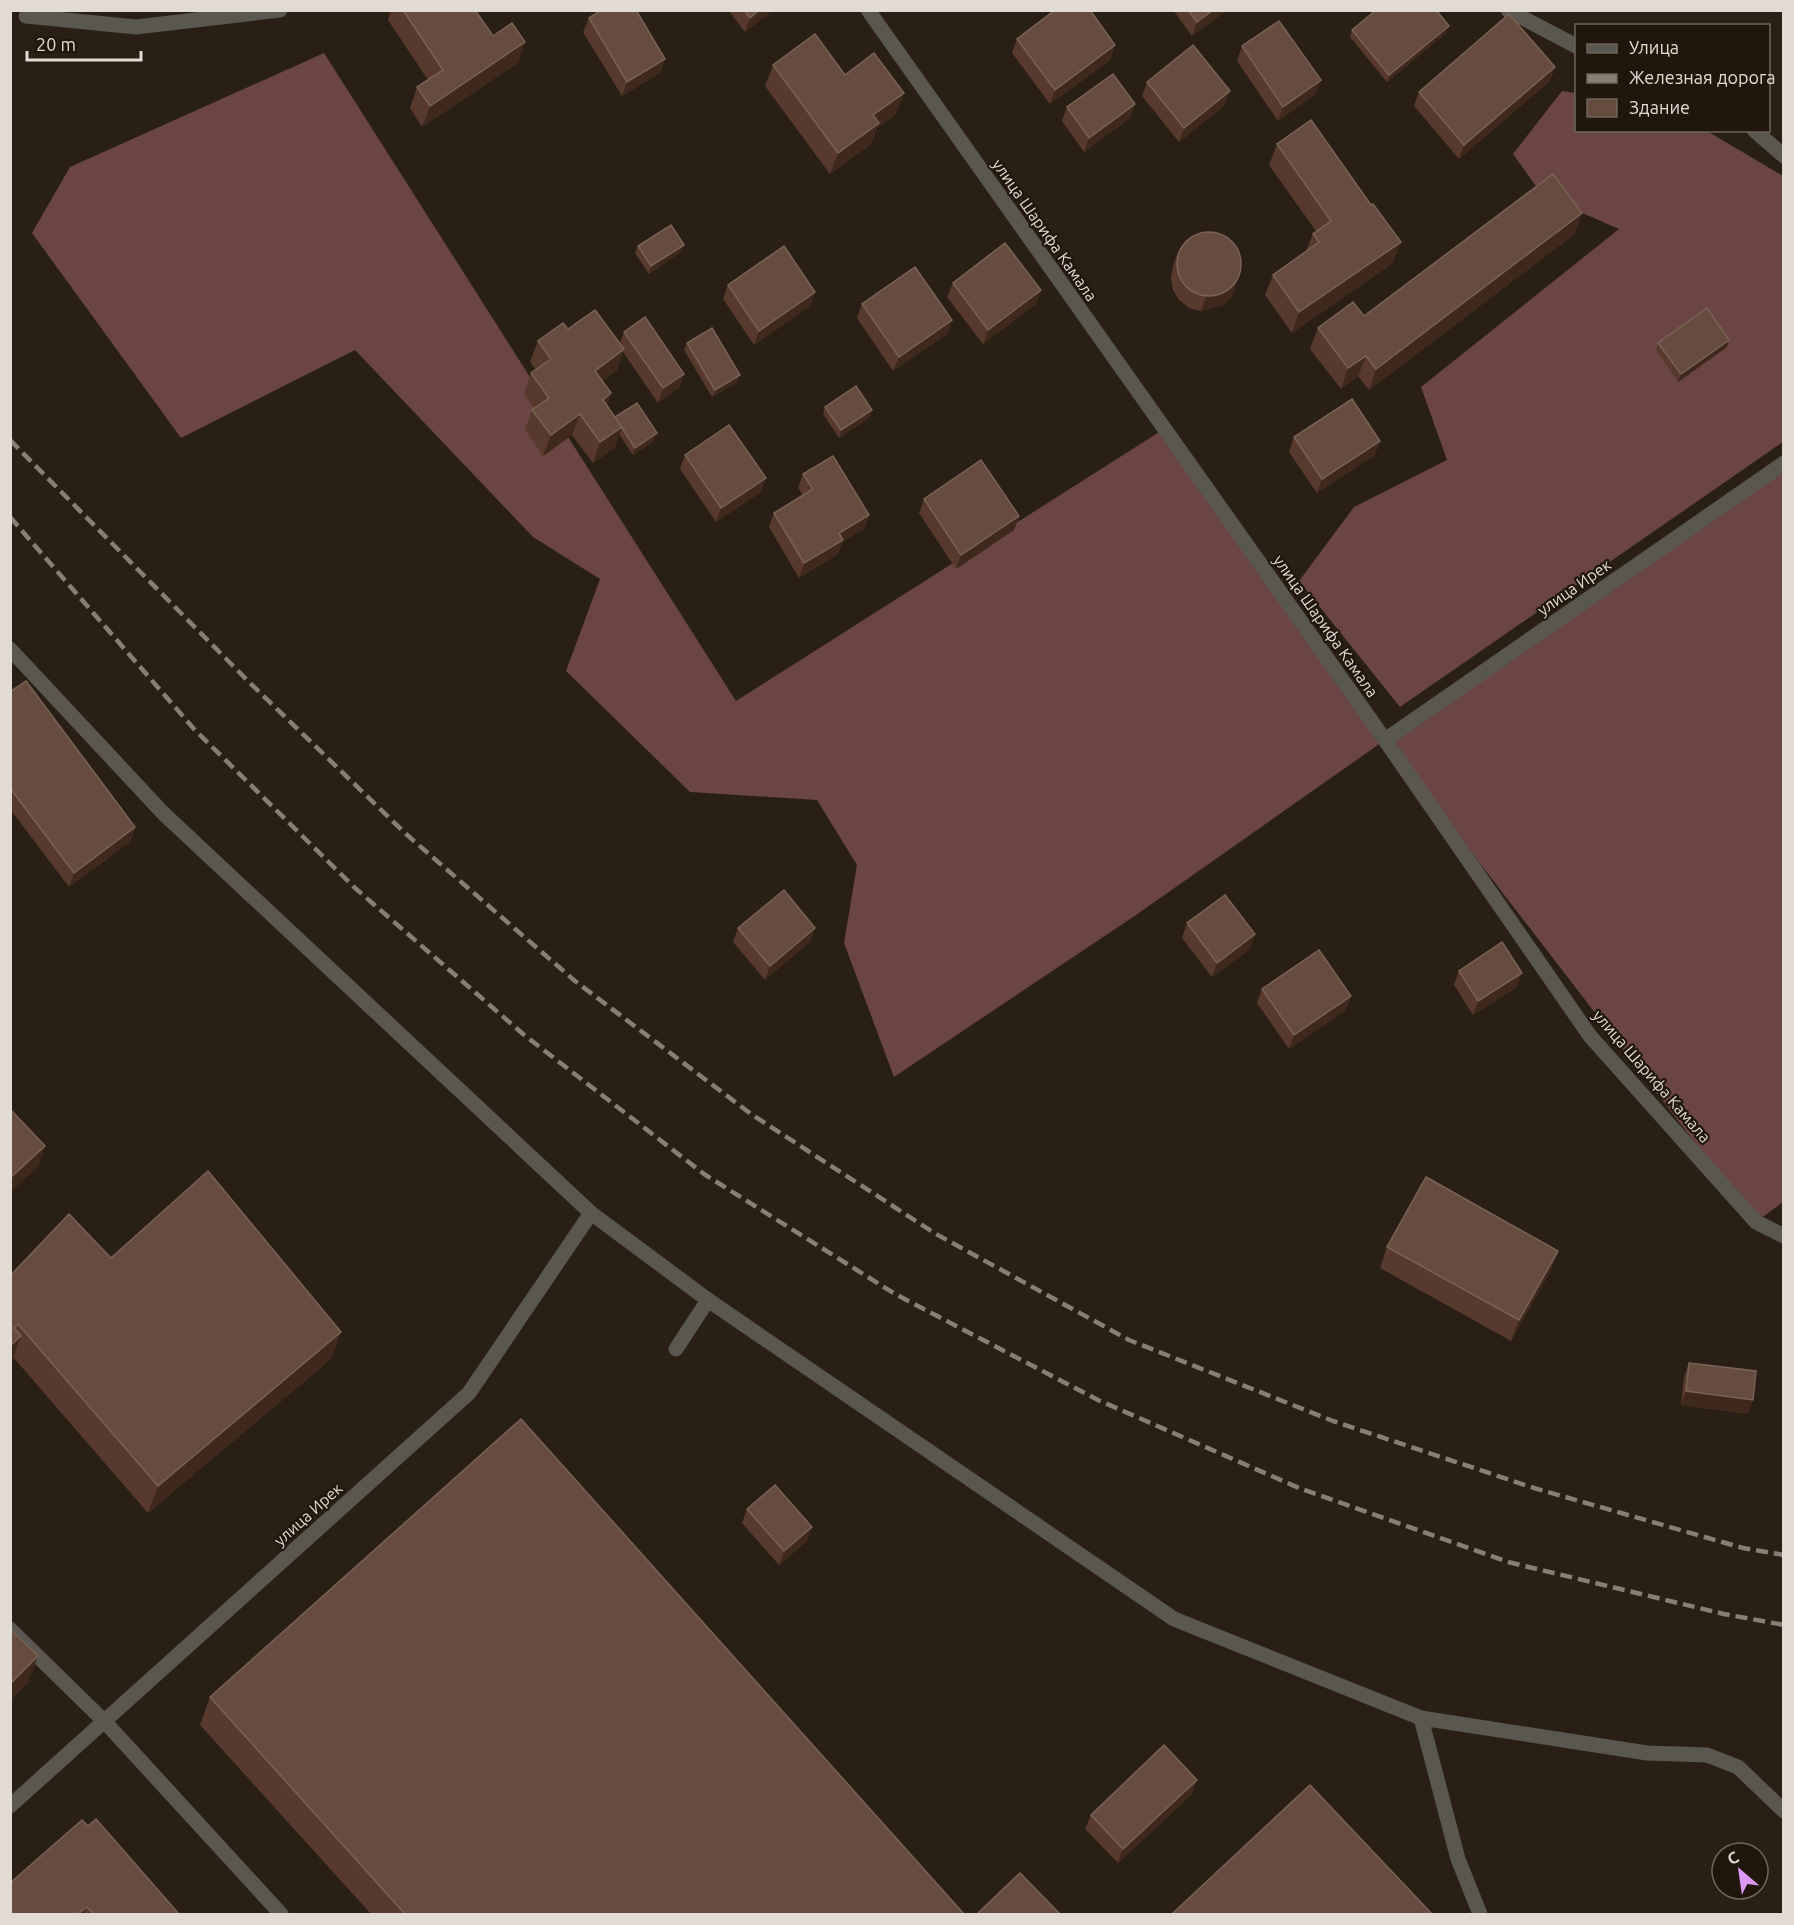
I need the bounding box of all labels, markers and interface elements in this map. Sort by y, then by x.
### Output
scale bar [27,24,141,62]
legend [1575,24,1770,132]
text: 20 m [36,34,76,54]
text: Улица [1629,37,1679,57]
text: Железная дорога [1629,67,1776,87]
text: Здание [1629,97,1690,117]
street label: улица Шарифа Камала [989,155,1101,305]
street label: улица Шарифа Камала [1270,551,1382,701]
street label: улица Ирек [1534,555,1614,619]
street label: улица Шарифа Камала [1590,1006,1714,1146]
street label: улица Ирек [270,1479,346,1549]
north arrow [1710,1841,1770,1901]
text: С [1724,1848,1742,1868]

